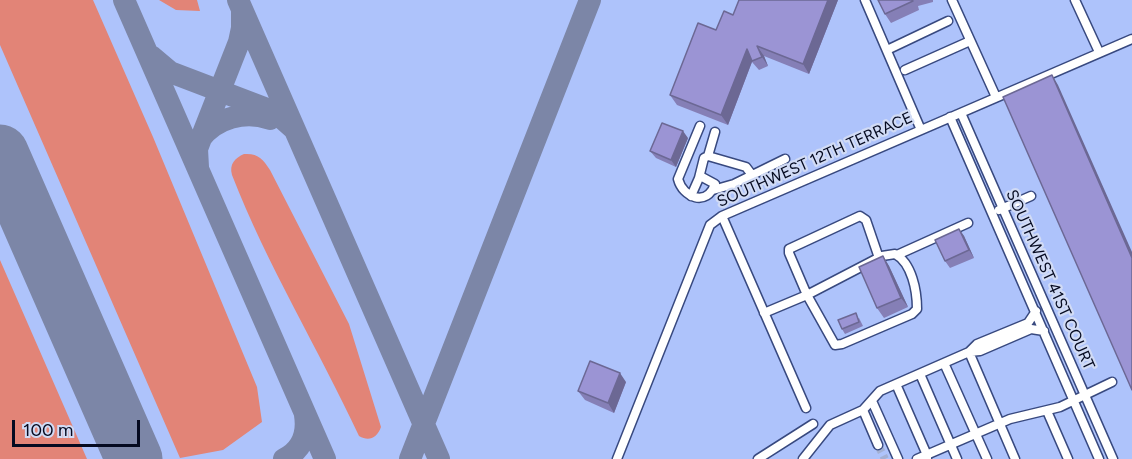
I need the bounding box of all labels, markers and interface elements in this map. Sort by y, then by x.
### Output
street label: SOUTHWEST 12TH TERRACE [714,108,916,212]
street label: SOUTHWEST 41ST COURT [1002,187,1098,373]
scale bar [15,408,142,446]
text: 100 m [23,419,73,441]

